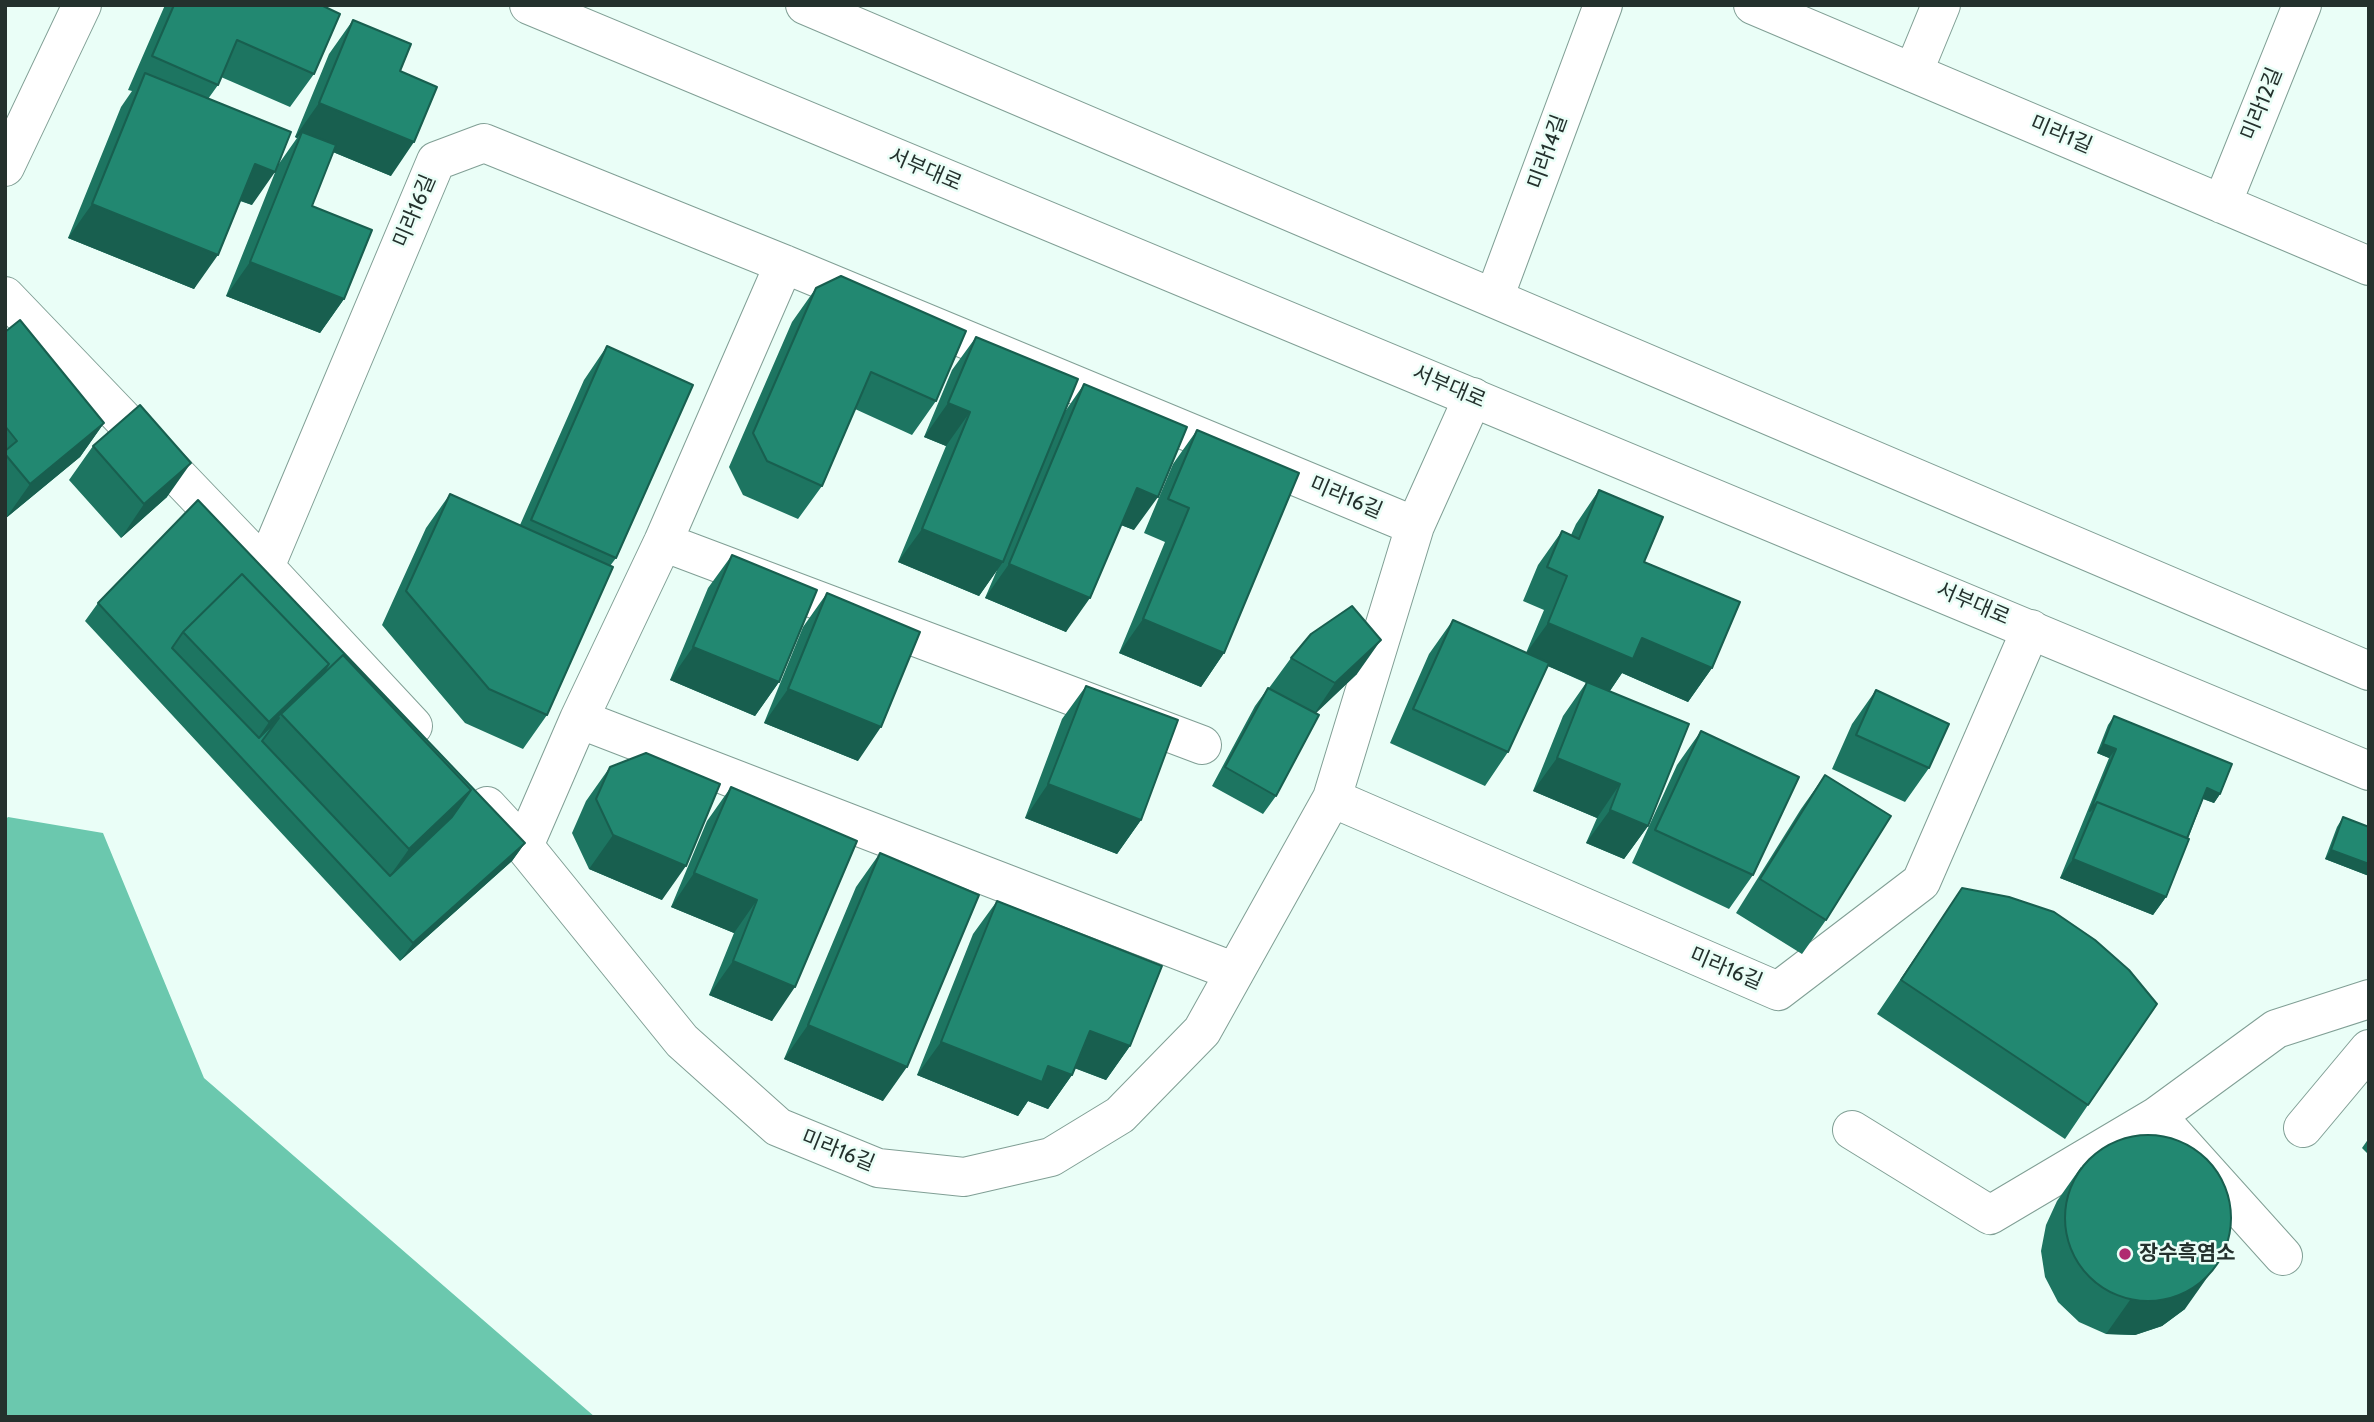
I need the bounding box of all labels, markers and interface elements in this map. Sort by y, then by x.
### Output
street label: 미라12길 [2236,64,2288,144]
street label: 미라1길 [2026,111,2096,159]
street label: 미라14길 [1523,112,1573,192]
street label: 서부대로 [885,143,965,197]
street label: 미라16길 [388,171,442,251]
street label: 서부대로 [1409,360,1489,414]
street label: 미라16길 [1306,471,1386,525]
street label: 서부대로 [1933,577,2013,631]
street label: 미라16길 [1686,942,1766,996]
street label: 미라16길 [798,1125,878,1177]
place label: 장수흑염소 [2139,1241,2236,1267]
marker: 장수흑염소 [2117,1246,2133,1262]

